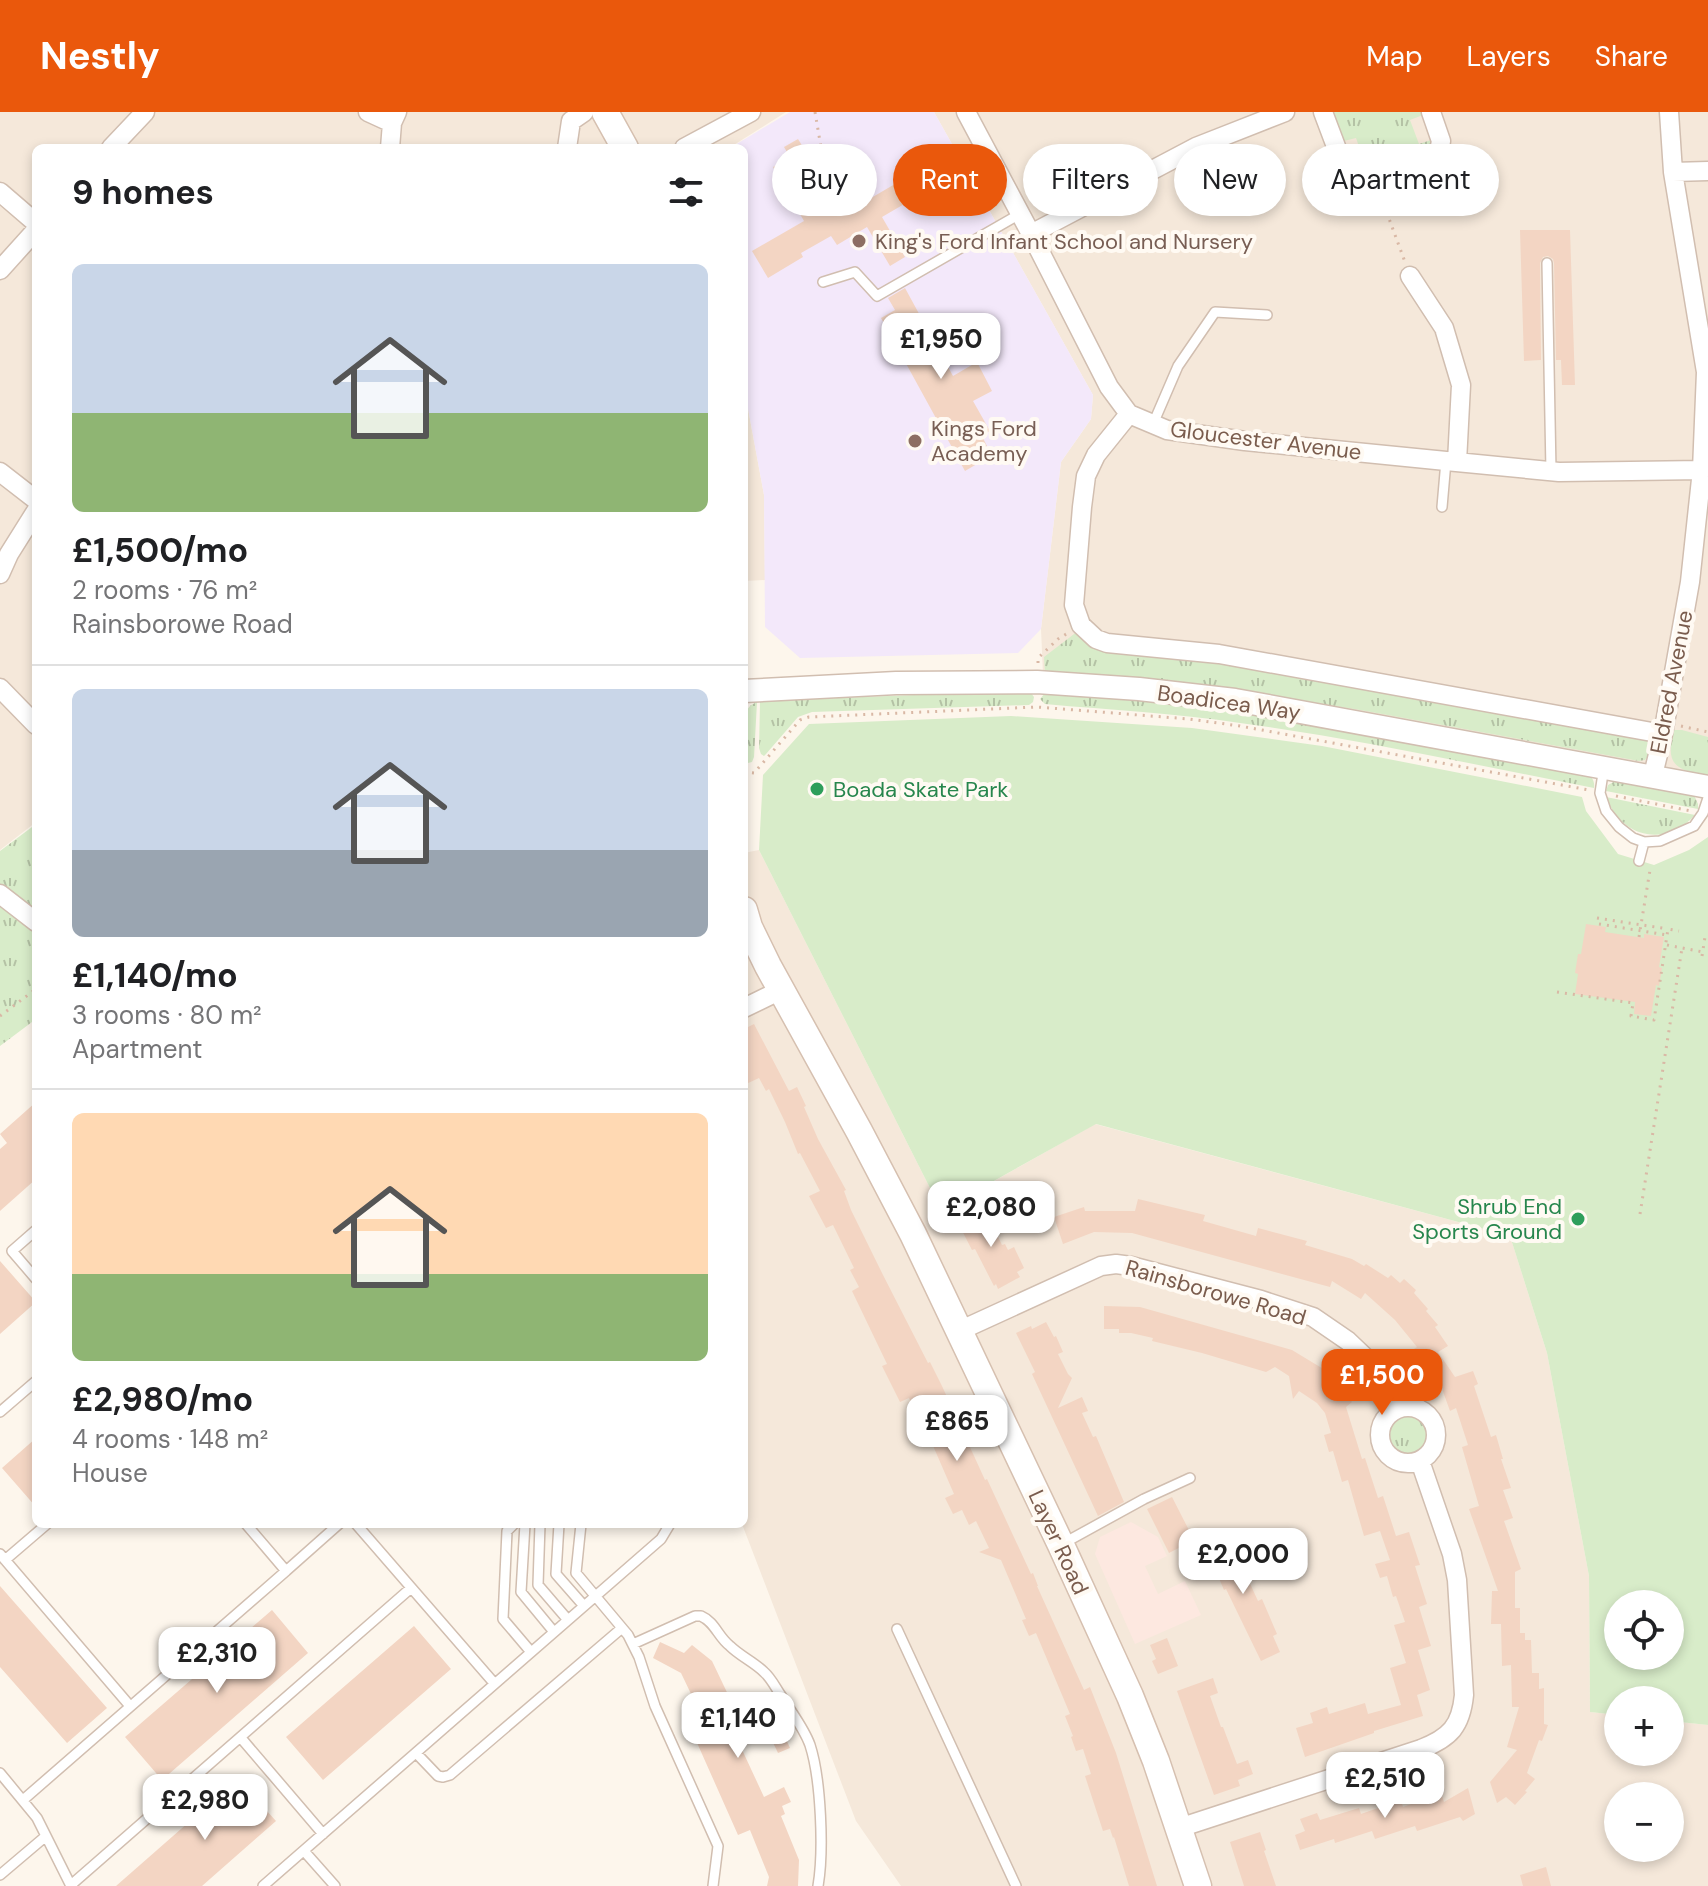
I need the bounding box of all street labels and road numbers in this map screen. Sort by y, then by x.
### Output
street label: Gloucester Avenue [1169,414,1363,467]
street label: Eldred Avenue [1643,608,1700,756]
street label: Boadicea Way [1155,678,1302,727]
street label: Rainsborowe Road [1122,1253,1310,1332]
street label: Layer Road [1022,1485,1095,1599]

